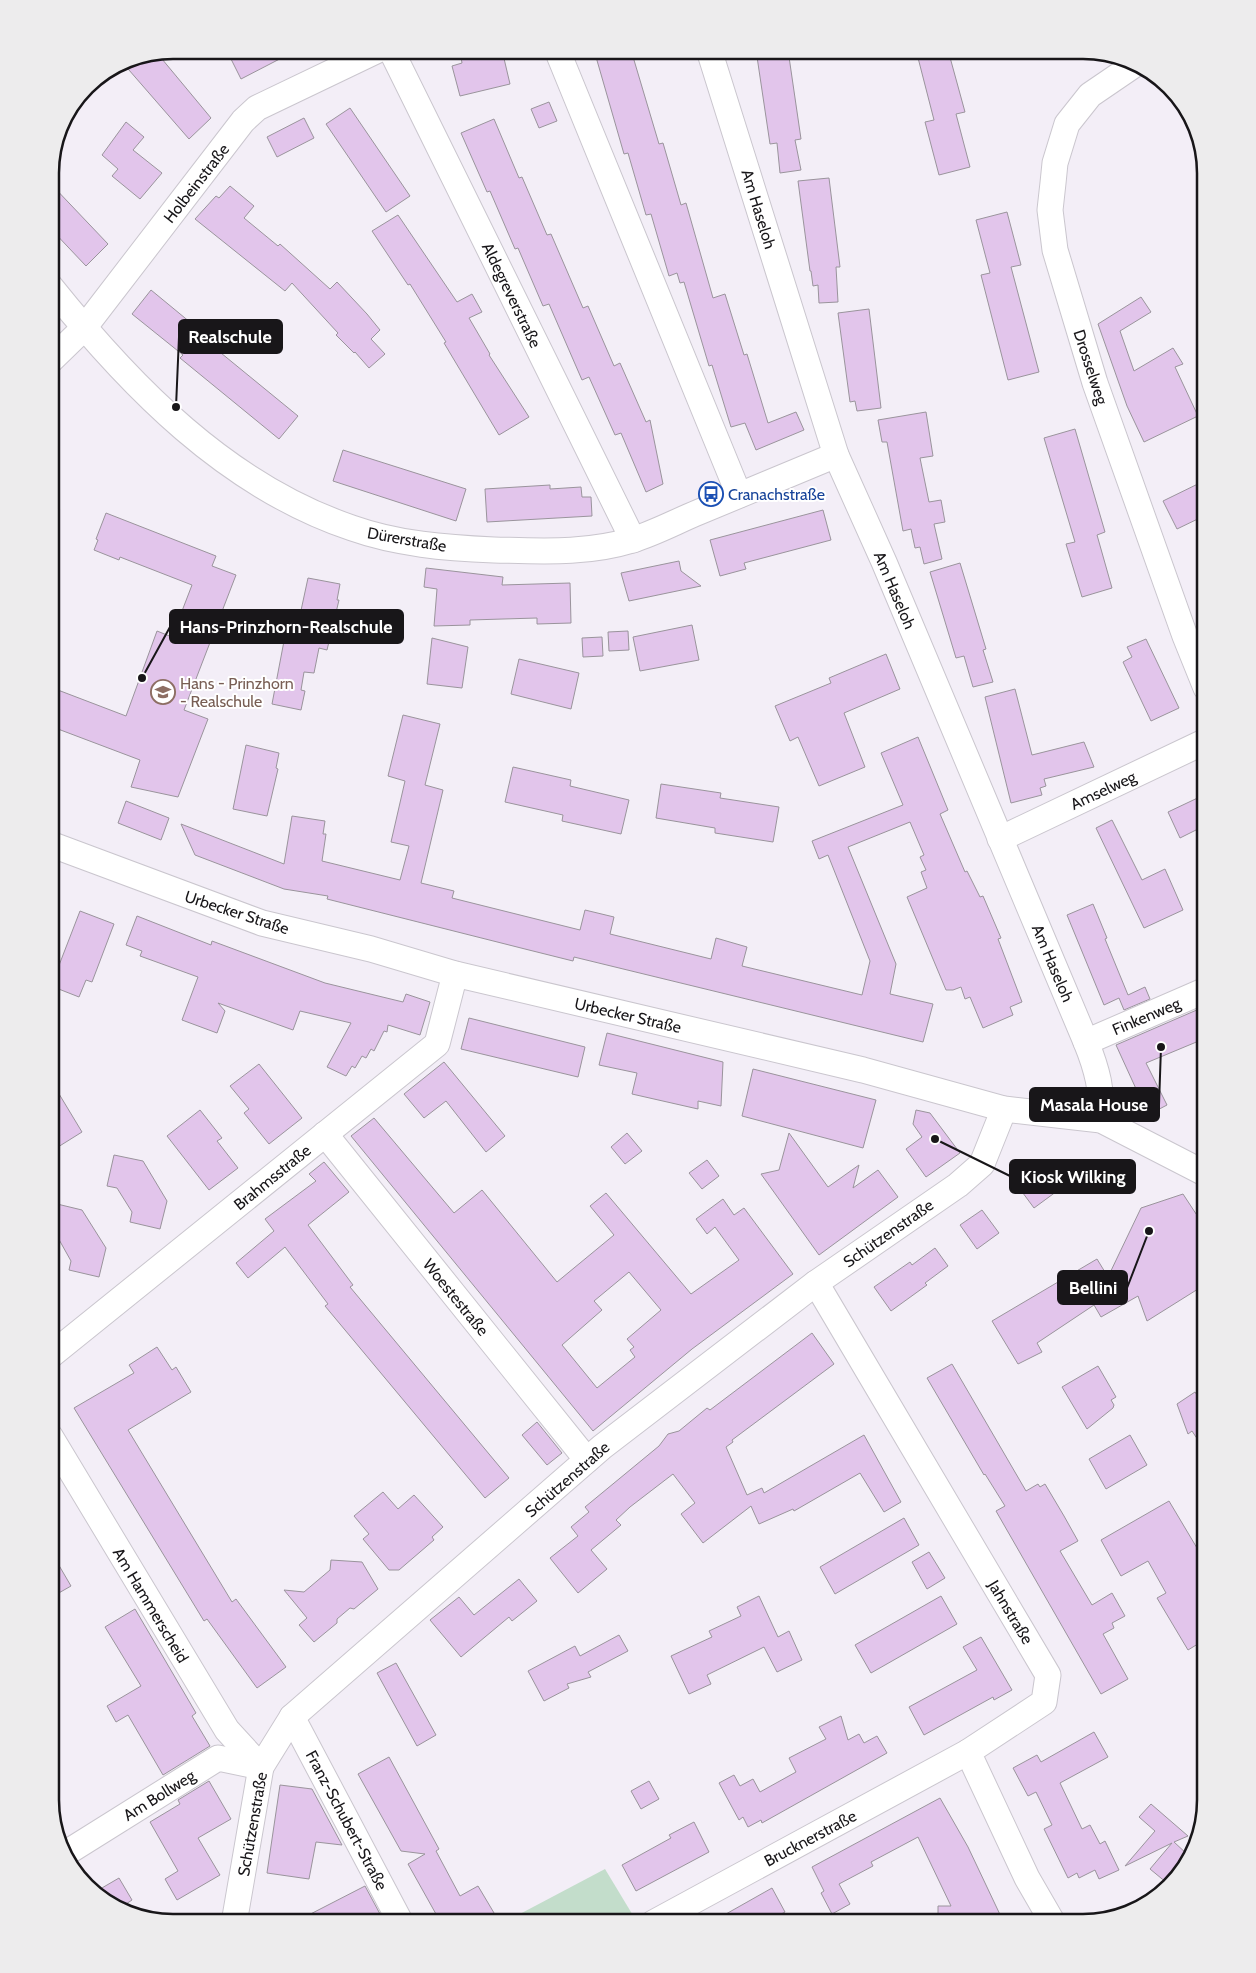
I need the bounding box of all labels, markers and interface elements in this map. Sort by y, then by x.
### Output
street label: Holbeinstraße [160,140,233,227]
street label: Am Haseloh [737,167,780,251]
street label: Aldegreverstraße [478,240,545,351]
callout: Realschule [179,320,282,353]
text: Realschule [188,326,272,348]
street label: Drosselweg [1069,327,1112,408]
bus stop icon: Cranachstraße [698,481,724,507]
place label: Cranachstraße [728,485,825,504]
street label: Dürerstraße [366,523,448,556]
street label: Am Haseloh [870,549,919,632]
callout: Hans-Prinzhorn-Realschule [170,610,403,643]
text: Hans-Prinzhorn-Realschule [179,616,393,638]
place label: Hans - Prinzhorn - Realschule [180,674,294,711]
school or university icon: Hans - Prinzhorn - Realschule [150,679,176,705]
street label: Amselweg [1067,767,1140,814]
street label: Urbecker Straße [182,887,292,938]
street label: Am Haseloh [1028,922,1077,1005]
street label: Finkenweg [1109,993,1184,1039]
street label: Urbecker Straße [573,994,683,1037]
callout: Masala House [1030,1088,1159,1121]
text: Masala House [1040,1094,1148,1116]
street label: Brahmsstraße [230,1141,315,1214]
callout: Kiosk Wilking [1010,1160,1135,1193]
text: Kiosk Wilking [1020,1166,1126,1188]
street label: Schützenstraße [840,1195,937,1271]
street label: Woestestraße [419,1255,492,1340]
callout: Bellini [1058,1271,1127,1304]
text: Bellini [1069,1277,1117,1299]
street label: Schützenstraße [521,1438,613,1521]
street label: Am Hammerscheid [109,1544,192,1666]
street label: Jahnstraße [984,1576,1037,1648]
street label: Franz-Schubert-Straße [302,1747,391,1893]
street label: Am Bollweg [120,1765,200,1825]
street label: Schützenstraße [234,1770,271,1878]
street label: Brucknerstraße [761,1806,860,1871]

